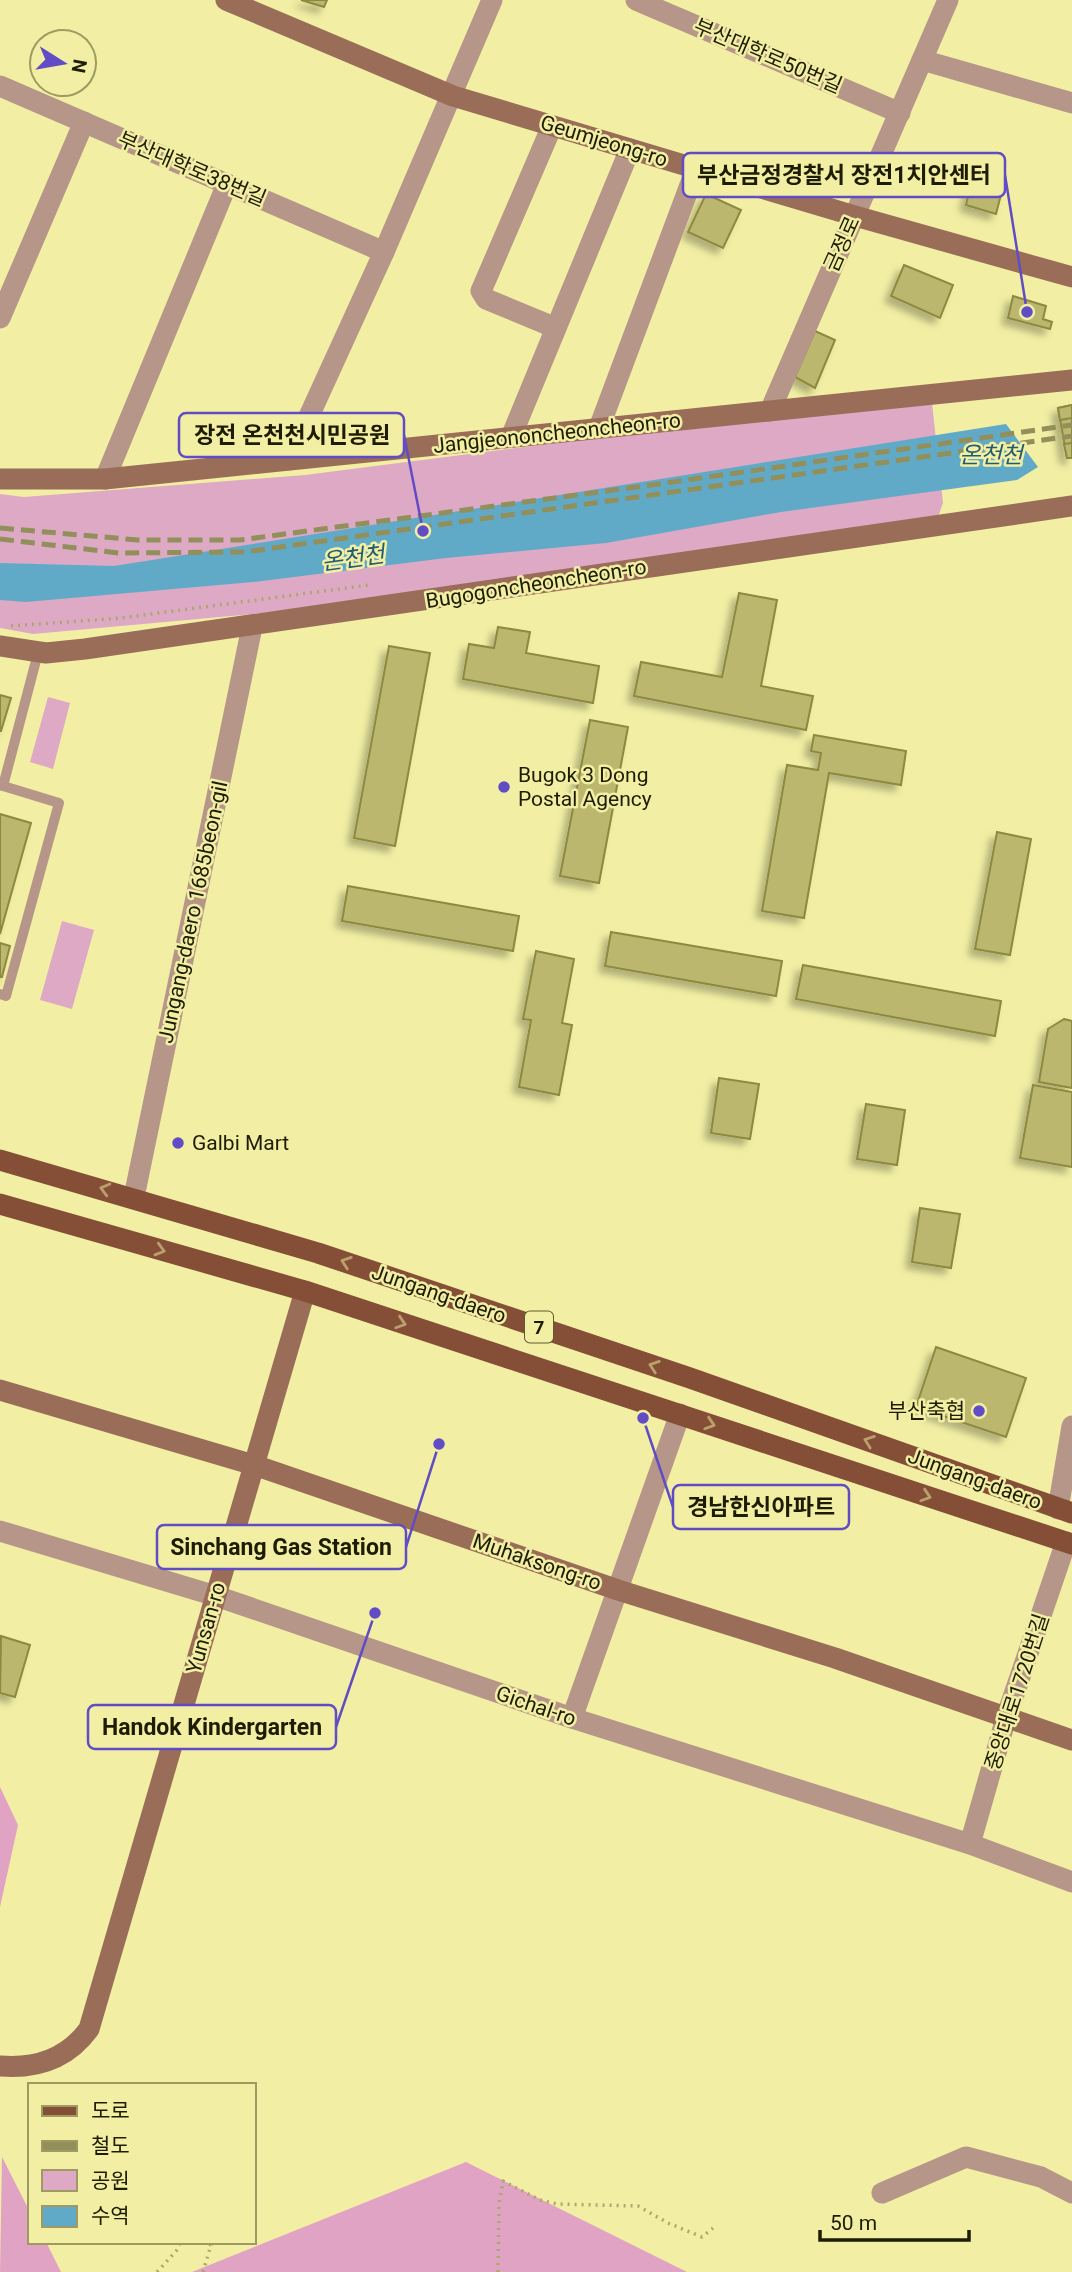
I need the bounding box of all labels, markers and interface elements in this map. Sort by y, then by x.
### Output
street label: 부산대학로50번길 [690,14,846,98]
north arrow [28,28,98,98]
text: N [67,57,92,75]
street label: Geumjeong-ro [538,110,670,172]
street label: 부산대학로38번길 [114,127,270,211]
callout: 부산금정경찰서 장전1치안센터 [683,153,1005,197]
text: 부산금정경찰서 장전1치안센터 [697,162,991,189]
street label: 금정로 [819,213,865,275]
street label: Jangjeononcheoncheon-ro [432,408,682,458]
callout: 장전 온천천시민공원 [179,413,404,457]
text: 장전 온천천시민공원 [194,422,390,449]
water label: 온천천 [959,442,1026,469]
water label: 온천천 [320,540,389,576]
street label: Bugogoncheoncheon-ro [424,555,648,613]
place label: Bugok 3 Dong Postal Agency [518,763,652,811]
street label: Jungang-daero 1685beon-gil [153,779,233,1045]
marker: Bugok 3 Dong Postal Agency [496,779,512,795]
place label: Galbi Mart [192,1131,289,1155]
marker: Galbi Mart [170,1135,186,1151]
one-way arrow [99,1182,111,1197]
one-way arrow [153,1242,165,1257]
one-way arrow [340,1256,352,1270]
street label: Jungang-daero [369,1260,509,1328]
road number: 7 [525,1312,553,1343]
one-way arrow [394,1315,406,1329]
one-way arrow [649,1360,661,1374]
place label: 부산축협 [888,1399,965,1423]
marker: 부산축협 [971,1403,987,1419]
one-way arrow [704,1416,716,1430]
one-way arrow [864,1436,876,1450]
street label: Jungang-daero [905,1444,1045,1514]
callout: 경남한신아파트 [673,1485,849,1529]
one-way arrow [919,1488,932,1502]
text: 경남한신아파트 [687,1494,835,1521]
callout: Sinchang Gas Station [157,1525,406,1569]
street label: Muhaksong-ro [470,1529,604,1595]
text: Sinchang Gas Station [170,1534,392,1561]
street label: Yunsan-ro [182,1580,230,1676]
street label: 중앙대로1720번길 [980,1611,1054,1773]
street label: Gichal-ro [493,1681,579,1731]
callout: Handok Kindergarten [88,1705,336,1749]
text: Handok Kindergarten [102,1714,322,1741]
legend [28,2083,256,2244]
text: 도로 [91,2099,130,2123]
text: 철도 [91,2134,130,2158]
text: 공원 [91,2169,130,2193]
scale bar [820,2198,969,2242]
text: 수역 [91,2204,130,2228]
text: 50 m [830,2211,877,2235]

